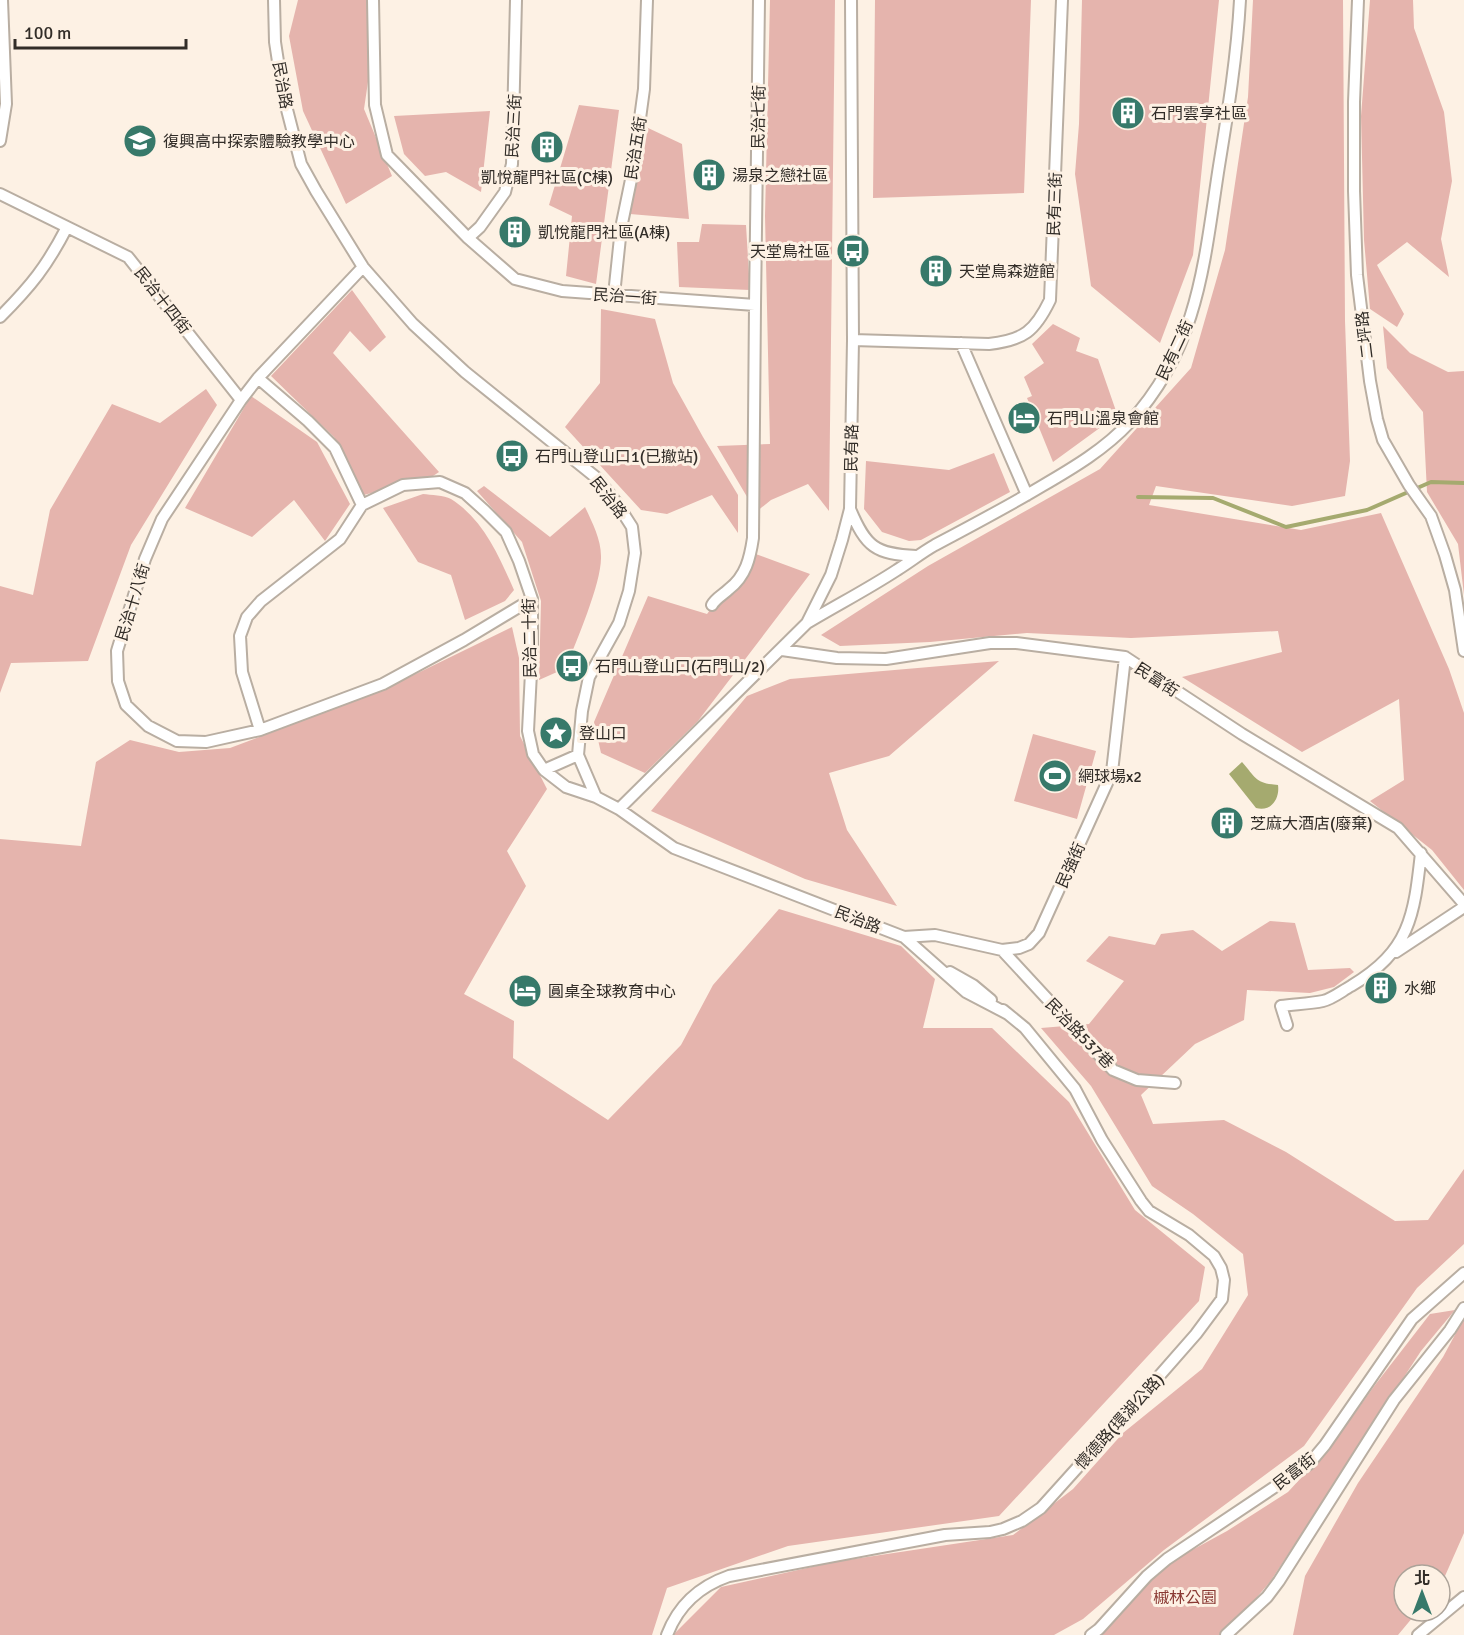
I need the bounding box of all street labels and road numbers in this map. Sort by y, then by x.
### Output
street label: 民治路 [268,60,296,111]
street label: 民治七街 [748,85,770,149]
street label: 民治三街 [502,94,526,159]
street label: 民治五街 [621,115,651,181]
street label: 民有三街 [1044,172,1066,236]
street label: 民治十四街 [130,263,195,338]
street label: 民治一街 [592,285,658,309]
street label: 二坪路 [1352,310,1378,360]
street label: 民有二街 [1152,317,1197,384]
street label: 民有路 [842,424,862,472]
street label: 民治路 [586,473,631,523]
street label: 民治十八街 [112,561,154,643]
street label: 民治二十街 [519,598,541,678]
street label: 民富街 [1131,658,1182,701]
street label: 民強街 [1052,839,1090,891]
street label: 民治路 [832,902,884,938]
street label: 民治路537巷 [1041,994,1118,1073]
street label: 懷德路(環湖公路) [1071,1369,1168,1474]
street label: 民富街 [1270,1449,1320,1494]

